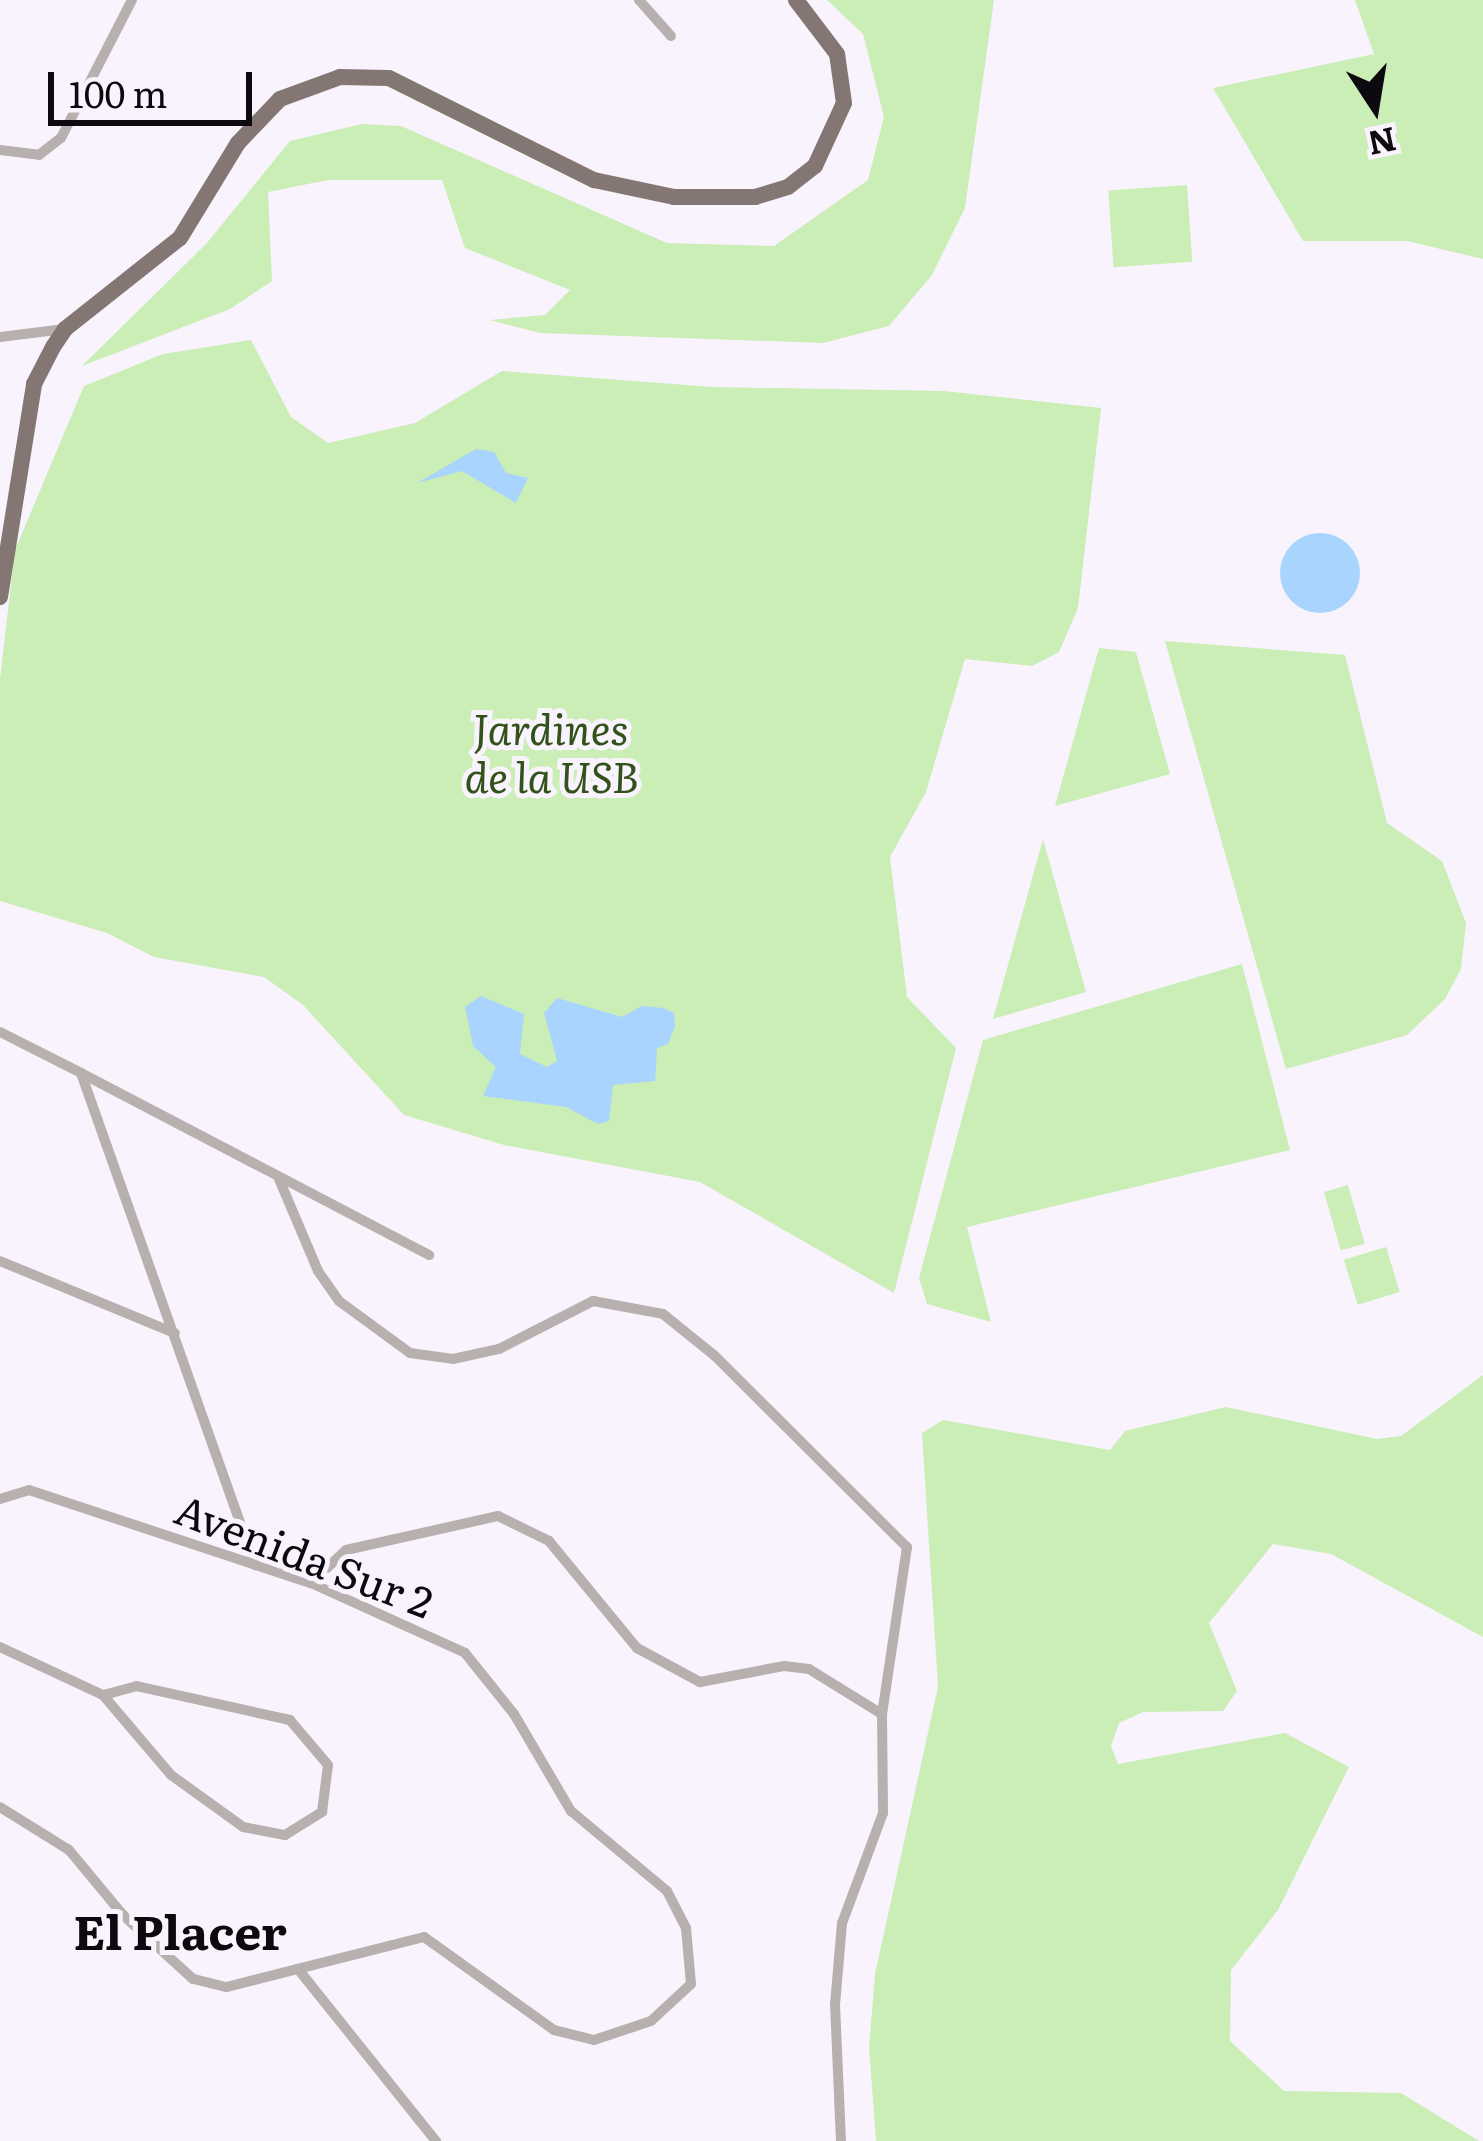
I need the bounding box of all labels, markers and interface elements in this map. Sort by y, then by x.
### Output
scale bar [54,48,258,122]
north arrow [1315,48,1435,168]
text: 100 m [69,66,167,119]
text: N [1364,117,1401,171]
park label: Jardines de la USB [464,702,638,801]
street label: Avenida Sur 2 [169,1482,441,1626]
district label: El Placer [73,1901,287,1959]

